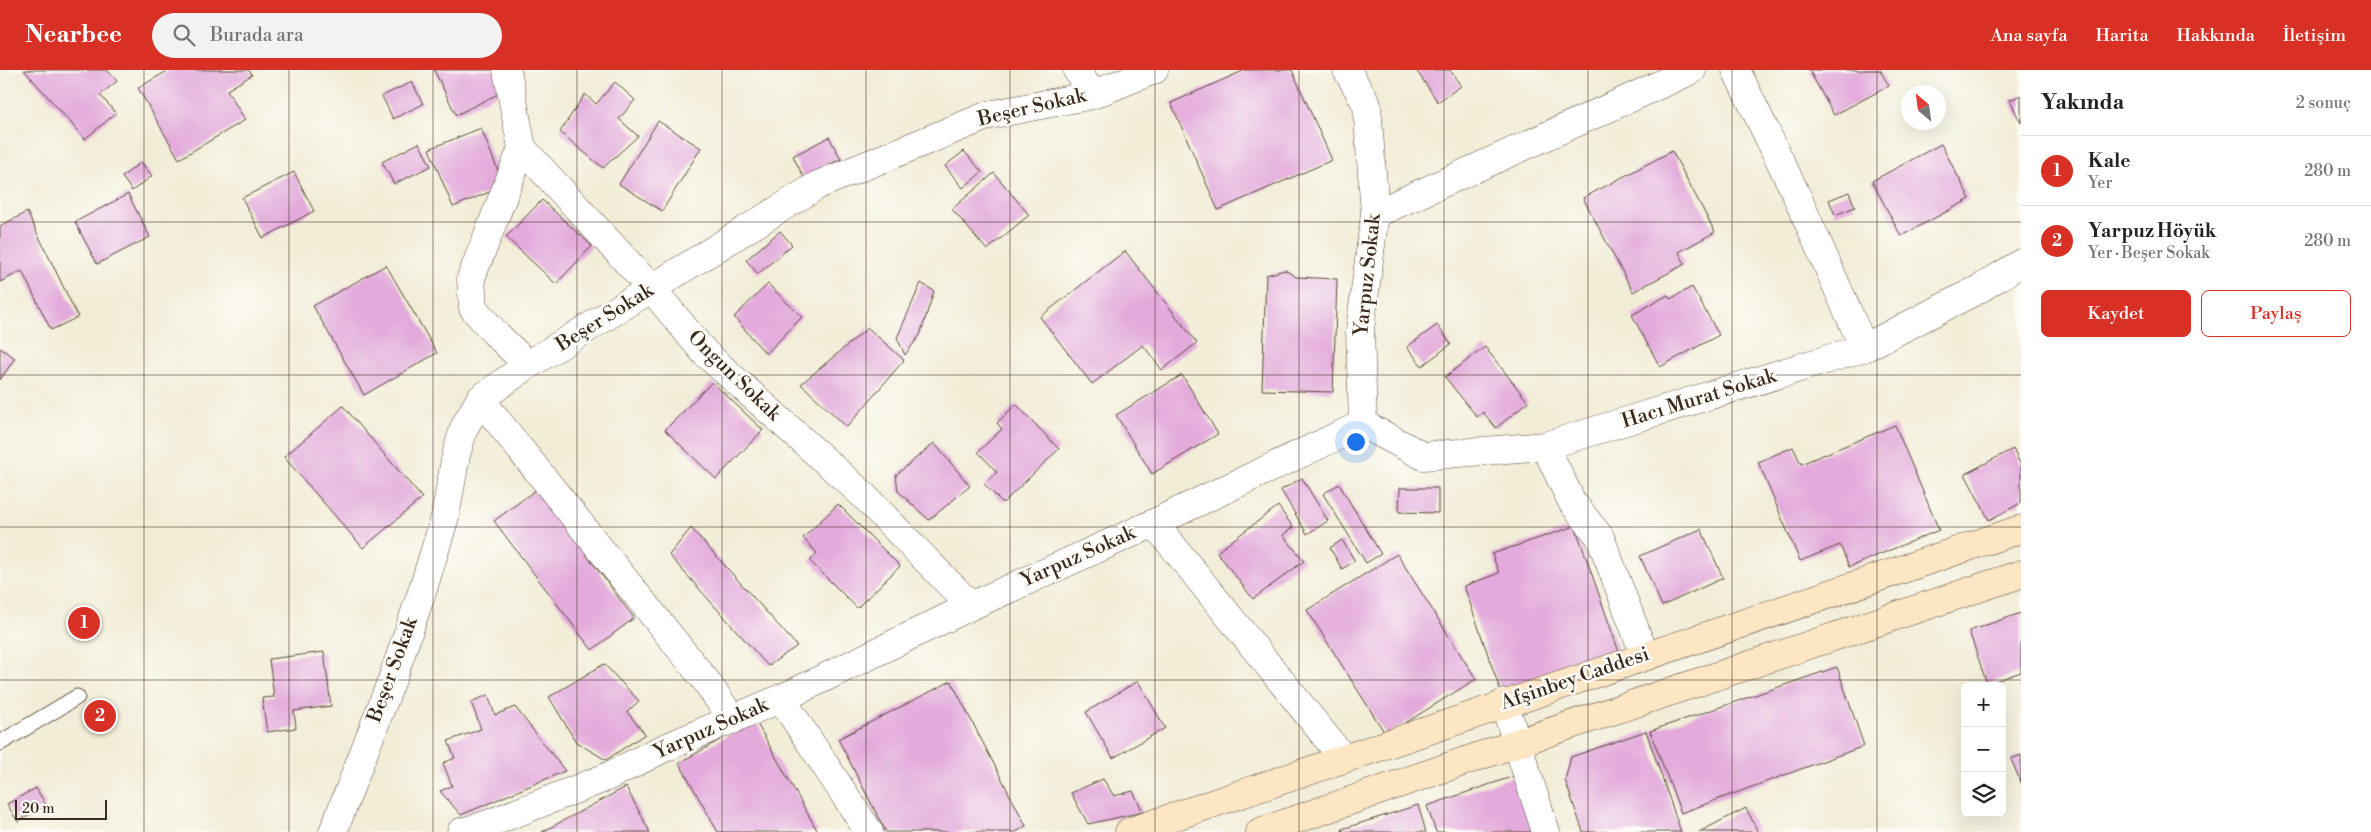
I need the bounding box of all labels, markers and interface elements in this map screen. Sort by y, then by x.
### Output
search box [152,13,502,58]
text: Nearbee [25,20,122,50]
icon: search [170,21,198,49]
text: Burada ara [210,23,304,47]
text: Ana sayfa [1990,24,2068,47]
text: Harita [2096,24,2149,47]
text: Hakkında [2177,24,2255,47]
text: İletişim [2283,24,2346,47]
street label: Beşer Sokak [975,83,1090,133]
north arrow [1901,85,1946,130]
text: Yakında [2041,90,2124,116]
text: 2 sonuç [2296,93,2351,113]
text: Kale [2088,149,2131,173]
text: 1 [2053,161,2061,181]
text: 280 m [2304,161,2351,181]
text: Yer [2088,173,2112,193]
street label: Yarpuz Sokak [1349,211,1387,338]
text: Yarpuz Höyük [2088,219,2217,243]
text: 2 [2052,231,2062,251]
text: 280 m [2304,231,2351,251]
text: Yer · Beşer Sokak [2088,243,2210,263]
street label: Beşer Sokak [551,277,660,358]
button: Kaydet [2041,290,2191,337]
button: Paylaş [2201,290,2351,337]
street label: Ongun Sokak [682,325,787,428]
street label: Hacı Murat Sokak [1619,363,1781,434]
your location [1343,429,1369,455]
street label: Yarpuz Sokak [1016,520,1140,594]
pin: 1 [68,604,100,642]
street label: Beşer Sokak [362,613,424,727]
street label: Afşinbey Caddesi [1496,642,1653,716]
map controls [1961,682,2006,817]
button: + [1961,682,2006,727]
street label: Yarpuz Sokak [649,692,773,766]
pin: 2 [84,697,116,735]
button: − [1961,727,2006,772]
button: layers [1961,772,2006,817]
scale bar [15,797,108,820]
text: 20 m [22,800,54,818]

